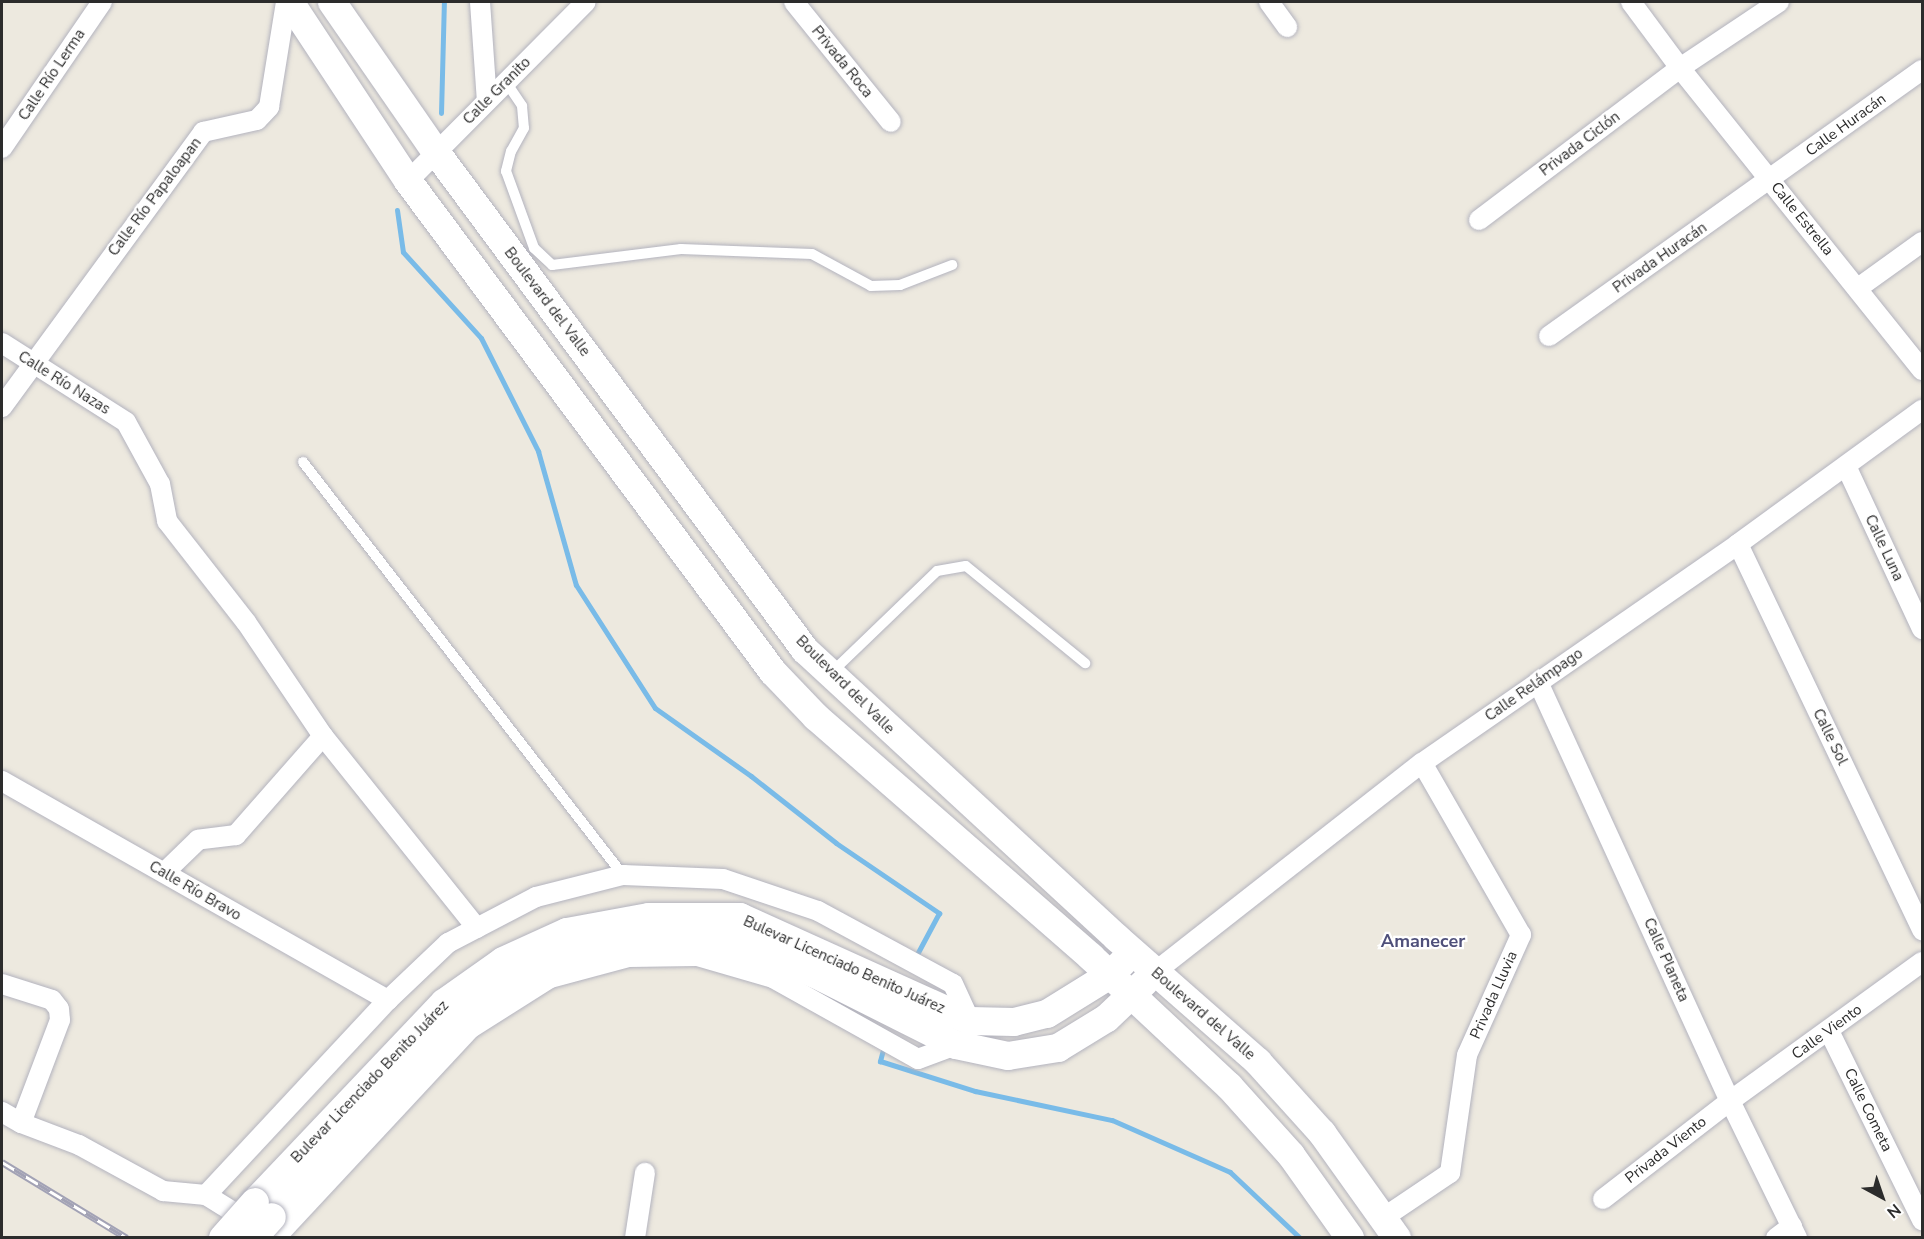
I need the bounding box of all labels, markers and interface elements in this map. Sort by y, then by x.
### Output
street label: Privada Roca [808,22,876,102]
street label: Calle Río Lerma [15,26,89,124]
street label: Calle Granito [459,53,535,129]
street label: Calle Huracán [1802,90,1890,160]
street label: Privada Ciclón [1536,108,1624,180]
street label: Calle Río Papaloapan [105,134,205,260]
street label: Calle Estrella [1767,179,1837,259]
street label: Privada Huracán [1609,219,1711,297]
street label: Boulevard del Valle [500,244,594,360]
street label: Calle Río Nazas [15,347,113,419]
street label: Calle Luna [1861,512,1907,584]
street label: Boulevard del Valle [792,632,898,738]
street label: Calle Relámpago [1482,645,1586,725]
street label: Calle Sol [1809,706,1851,768]
street label: Calle Río Bravo [146,857,244,925]
street label: Bulevar Licenciado Benito Juárez [740,912,948,1018]
street label: Calle Planeta [1639,915,1693,1005]
district label: Amanecer [1381,930,1465,952]
street label: Privada Lluvia [1467,948,1521,1042]
street label: Boulevard del Valle [1147,964,1259,1064]
street label: Bulevar Licenciado Benito Juárez [288,997,452,1167]
street label: Calle Viento [1788,1001,1866,1063]
street label: Calle Cometa [1840,1065,1896,1155]
street label: Privada Viento [1622,1113,1710,1187]
north arrow [1852,1167,1912,1227]
text: N [1882,1199,1905,1223]

